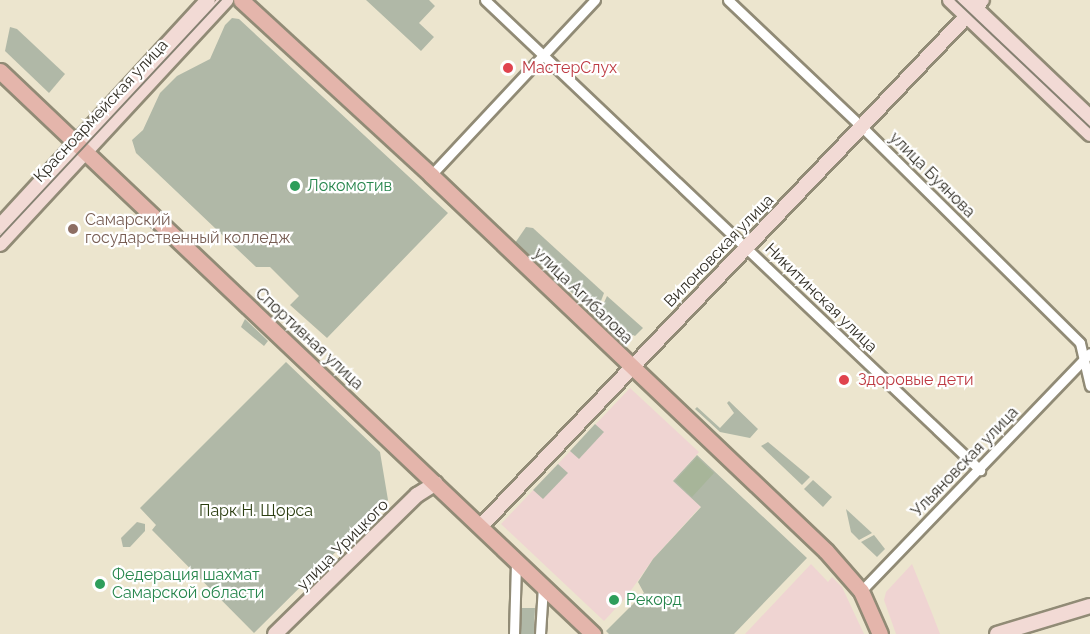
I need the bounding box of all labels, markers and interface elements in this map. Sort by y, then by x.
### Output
street label: Красноармейская улица [30,36,172,186]
place label: МастерСлух [522,58,617,78]
marker: МастерСлух [499,59,517,77]
street label: улица Буянова [885,128,979,222]
place label: Локомотив [307,176,392,196]
marker: Локомотив [288,179,302,193]
street label: Вилоновская улица [660,191,778,311]
place label: Самарский государственный колледж [85,210,291,248]
marker: Самарский государственный колледж [66,222,80,236]
street label: Никитинская улица [761,239,881,357]
street label: улица Агибалова [529,244,637,348]
street label: Спортивная улица [251,284,367,394]
place label: Здоровые дети [858,370,973,390]
marker: Здоровые дети [835,371,853,389]
street label: Ульяновская улица [907,403,1023,521]
street label: улица Урицкого [293,495,393,595]
park label: Парк Н. Щорса [199,501,313,521]
place label: Федерация шахмат Самарской области [112,565,264,603]
marker: Федерация шахмат Самарской области [93,577,107,591]
place label: Рекорд [626,590,682,610]
marker: Рекорд [607,593,621,607]

